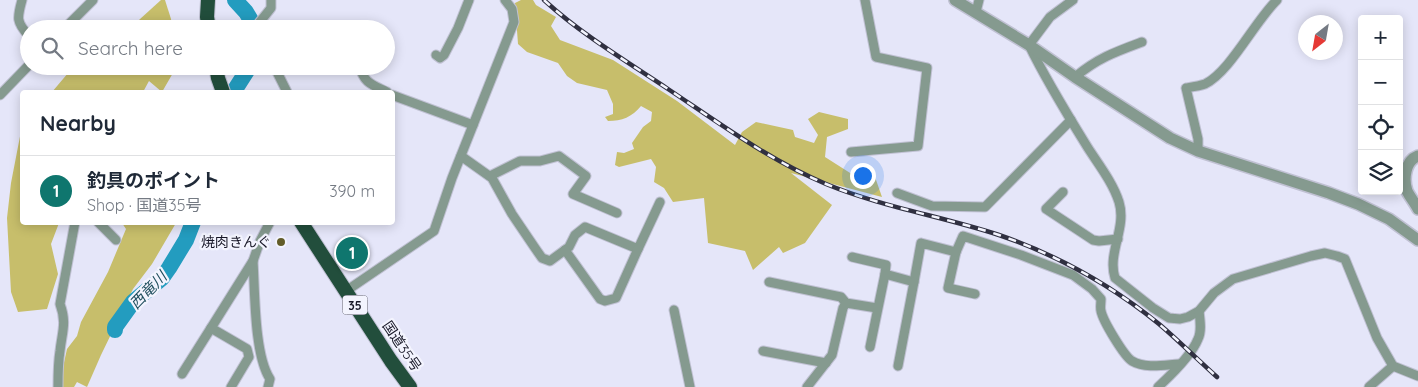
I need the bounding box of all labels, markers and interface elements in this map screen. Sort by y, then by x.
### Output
north arrow [1298,15,1343,60]
map controls [1358,15,1403,195]
button: + [1358,15,1403,60]
search box [20,20,395,75]
icon: search [38,34,66,62]
text: Search here [78,36,183,60]
button: − [1358,60,1403,105]
button: locate [1358,105,1403,150]
text: Nearby [40,110,116,136]
button: layers [1358,150,1403,195]
your location [850,163,876,189]
text: 釣具のポイント [87,168,220,192]
text: 1 [53,181,59,201]
text: 390 m [329,181,375,201]
text: Shop · 国道35号 [87,195,201,215]
place label: 焼肉きんぐ [201,233,271,251]
pin: 1 [336,234,368,272]
marker: 焼肉きんぐ [275,236,287,248]
water label: 西竜川 [126,266,172,313]
road number: 35 [342,296,368,314]
street label: 国道35号 [379,317,425,375]

